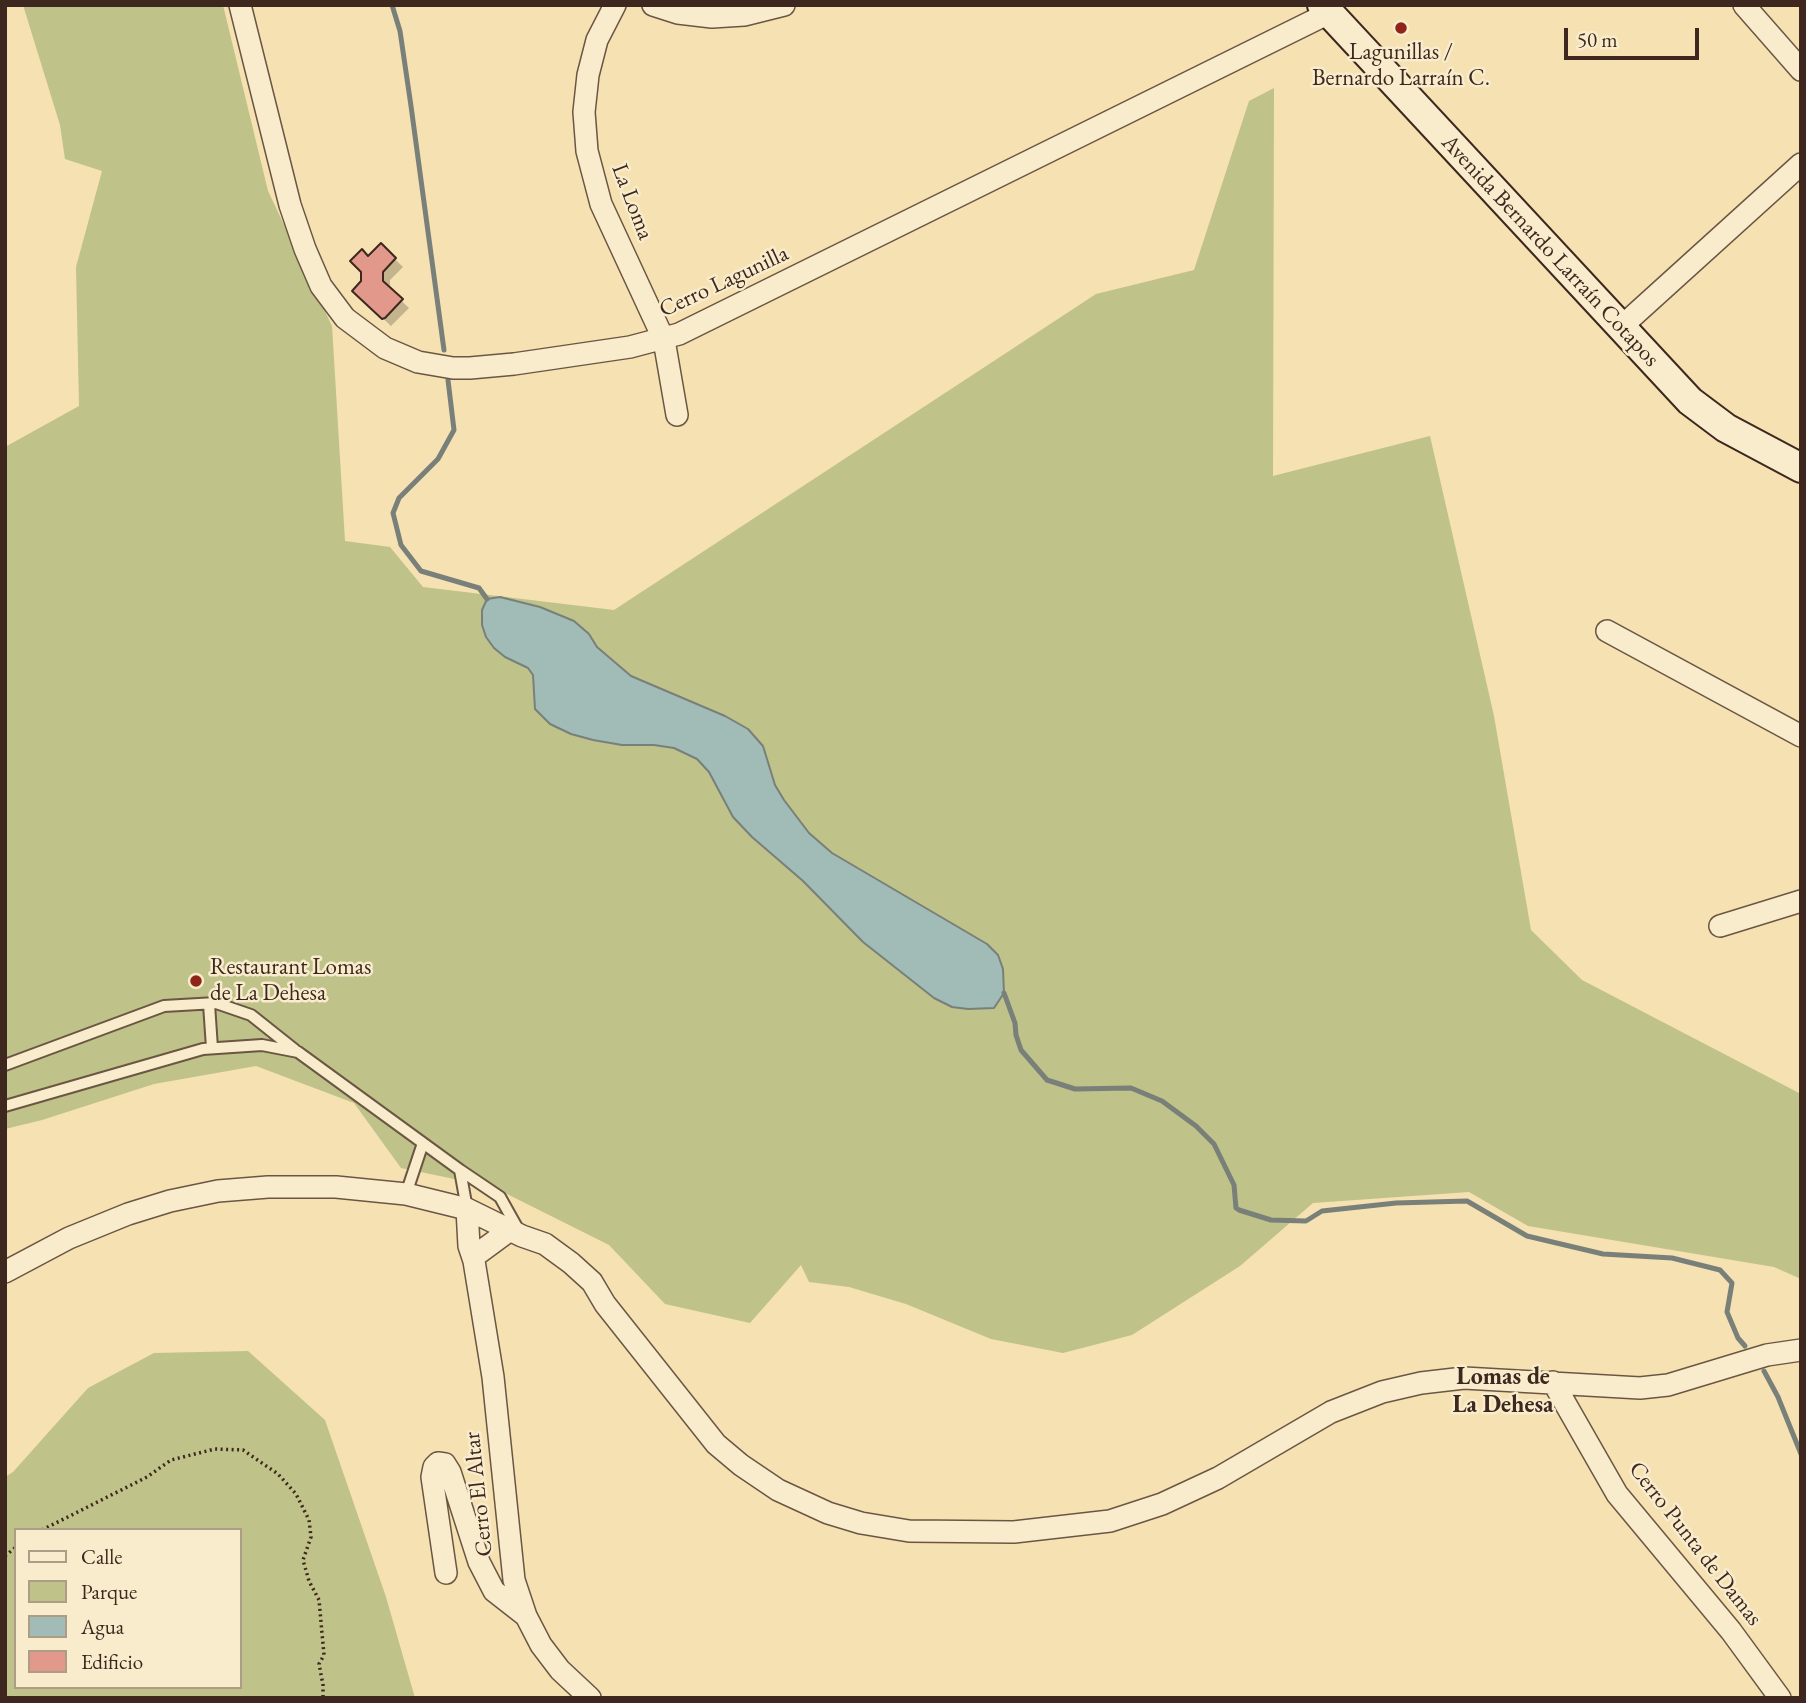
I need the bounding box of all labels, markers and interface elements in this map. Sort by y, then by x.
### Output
scale bar [1568,14,1703,58]
marker: Lagunillas / Bernardo Larraín C. [1393,20,1409,36]
text: 50 m [1577,26,1618,53]
place label: Lagunillas / Bernardo Larraín C. [1312,39,1490,93]
street label: Avenida Bernardo Larraín Cotapos [1435,129,1665,373]
street label: La Loma [605,160,659,244]
street label: Cerro Lagunilla [655,240,793,324]
place label: Restaurant Lomas de La Dehesa [210,954,371,1008]
marker: Restaurant Lomas de La Dehesa [188,973,204,989]
district label: Lomas de La Dehesa [1452,1363,1554,1419]
street label: Cerro El Altar [459,1430,499,1558]
street label: Cerro Punta de Damas [1622,1456,1768,1632]
legend [14,1528,242,1689]
text: Calle [81,1543,123,1570]
text: Parque [81,1578,137,1605]
text: Agua [81,1613,124,1640]
text: Edificio [81,1648,143,1675]

